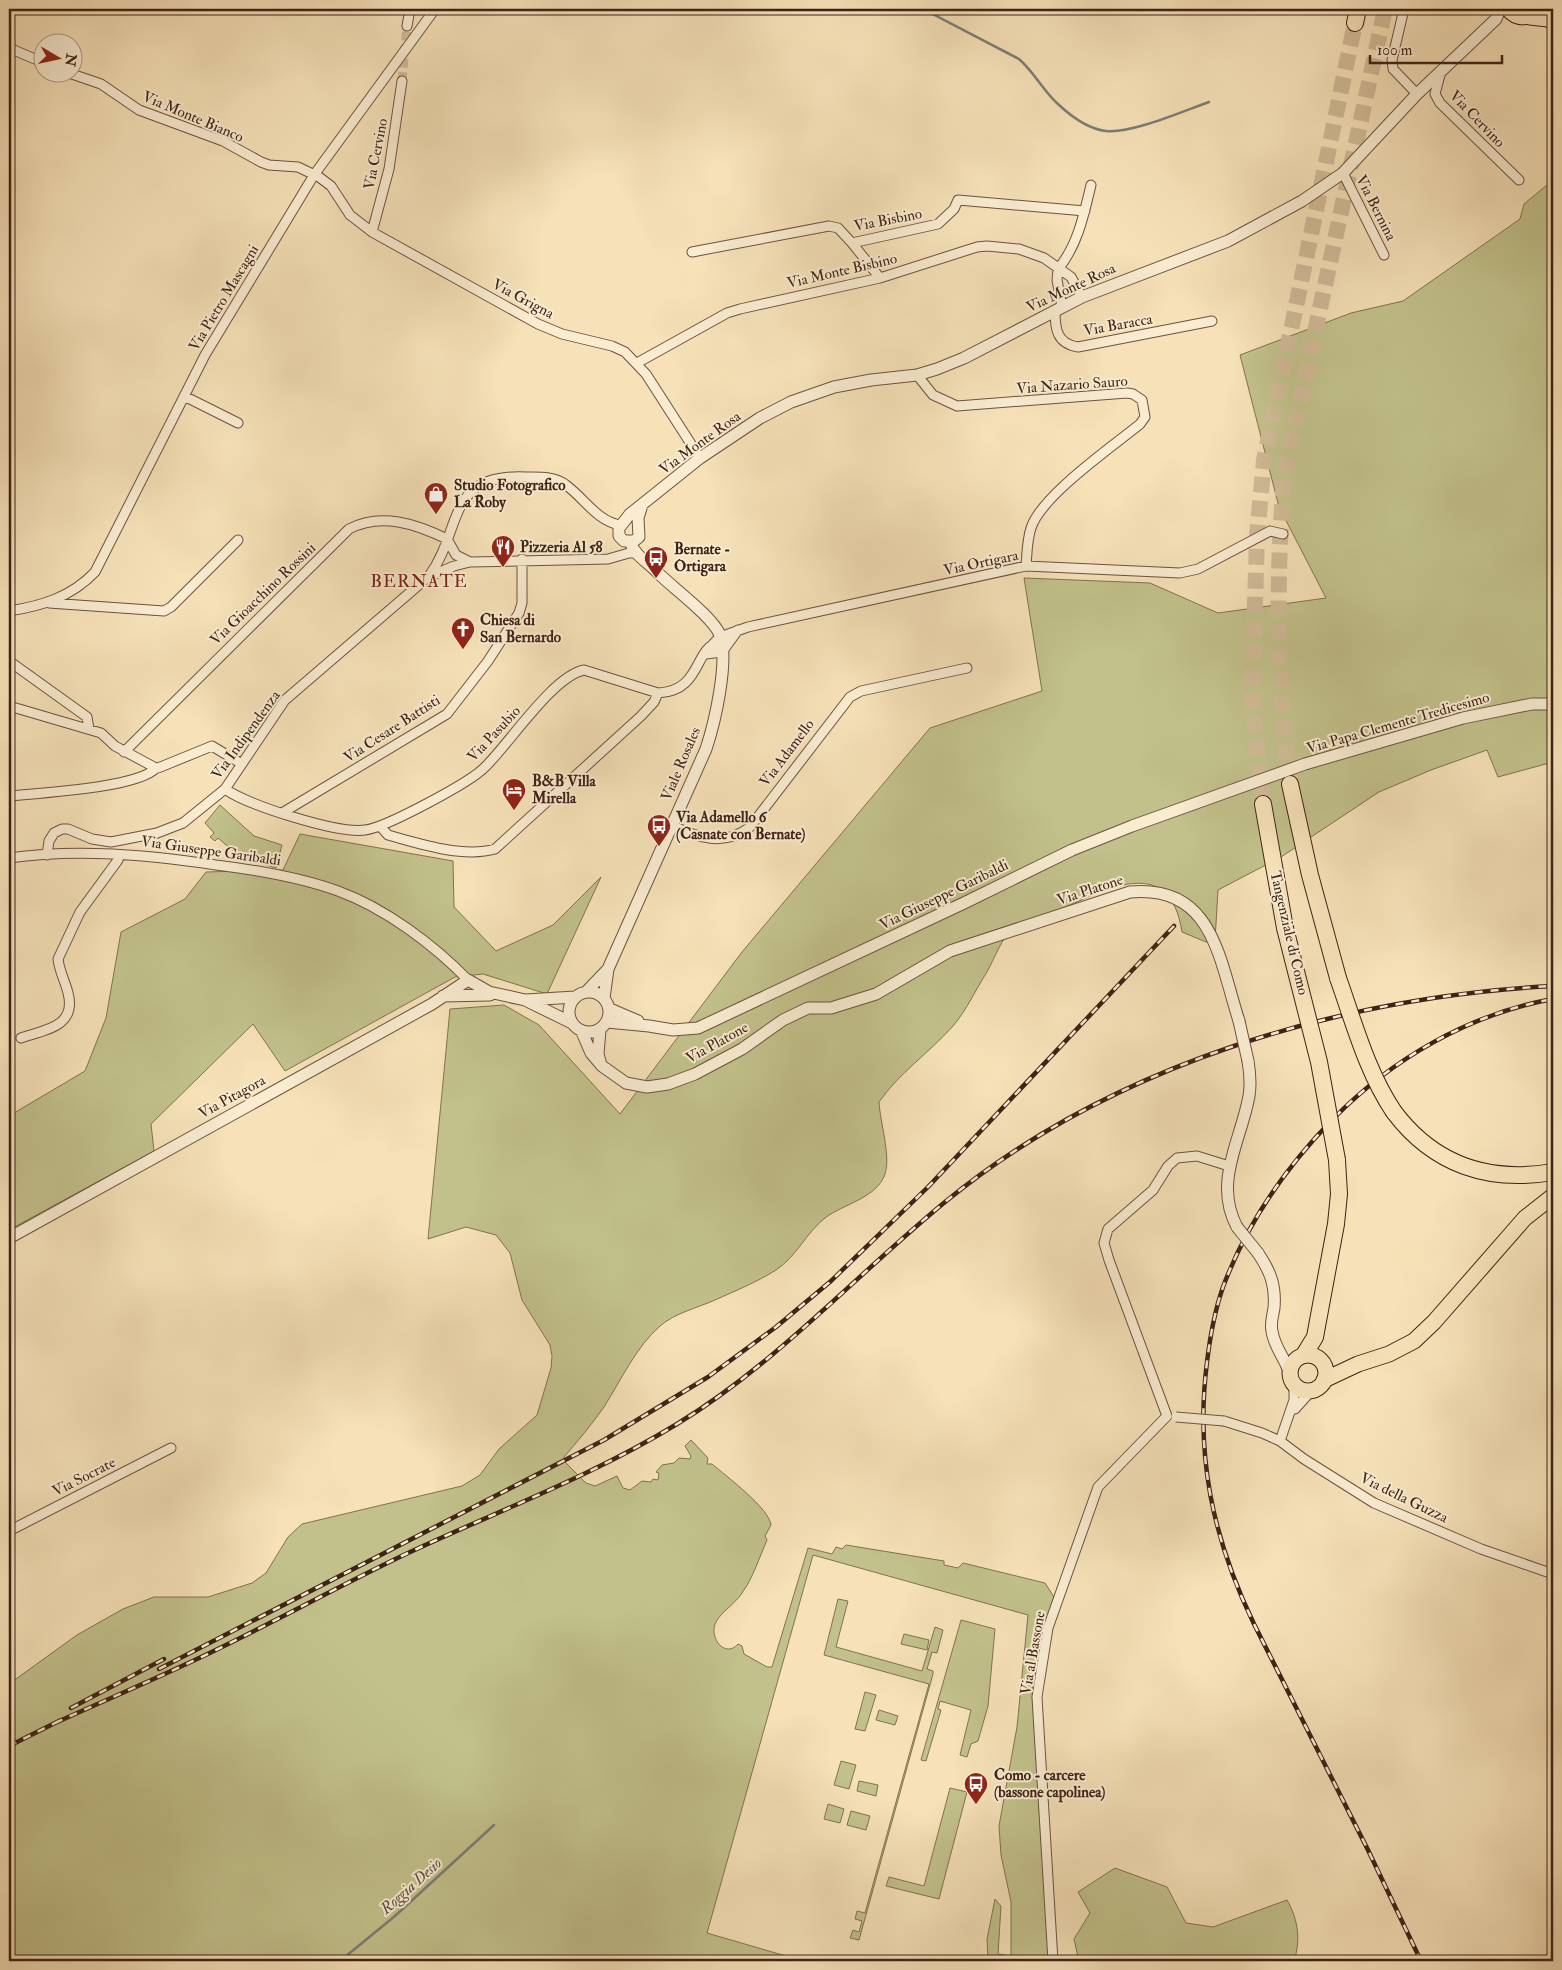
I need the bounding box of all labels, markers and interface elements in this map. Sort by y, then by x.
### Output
north arrow [32,32,82,82]
scale bar [1370,32,1502,64]
text: 100 m [1377,41,1413,60]
text: N [61,51,80,68]
street label: Via Cervino [1445,86,1509,152]
street label: Via Monte Bianco [140,87,246,147]
street label: Via Cervino [360,117,392,191]
street label: Via Bernina [1351,172,1401,245]
street label: Via Bisbino [852,204,924,236]
street label: Via Pietro Mascagni [185,241,263,355]
street label: Via Monte Bisbino [785,249,899,293]
street label: Via Monte Rosa [1023,259,1119,317]
street label: Via Grigna [489,275,558,324]
street label: Via Baracca [1082,309,1155,340]
street label: Via Nazario Sauro [1016,372,1128,398]
street label: Via Monte Rosa [655,407,745,479]
place label: Studio Fotografico La Roby [454,476,566,513]
shop icon: Studio Fotografico La Roby [423,481,449,515]
restaurant icon: Pizzeria Al 58 [490,534,516,568]
place label: Pizzeria Al 58 [520,538,603,557]
street label: Via Gioacchino Rossini [206,539,320,649]
place label: Bernate - Ortigara [674,540,730,577]
bus stop icon: Bernate - Ortigara [643,545,669,579]
street label: Via Ortigara [942,546,1021,580]
district label: BERNATE [370,570,468,593]
place label: Chiesa di San Bernardo [480,611,562,647]
church icon: Chiesa di San Bernardo [450,616,476,650]
street label: Via Indipendenza [207,686,286,784]
street label: Via Papa Clemente Tredicesimo [1305,688,1492,759]
street label: Via Cesare Battisti [340,691,444,767]
street label: Via Pasubio [463,702,525,766]
street label: Via Adamello [755,715,819,791]
street label: Viale Rosales [657,724,705,804]
place label: B&B Villa Mirella [531,772,597,808]
hotel icon: B&B Villa Mirella [501,777,527,811]
place label: Via Adamello 6 (Casnate con Bernate) [675,808,806,844]
bus stop icon: Via Adamello 6 (Casnate con Bernate) [646,813,672,847]
street label: Via Giuseppe Garibaldi [140,832,282,871]
street label: Via Giuseppe Garibaldi [876,856,1012,935]
street label: Tangenziale di Como [1265,869,1313,997]
street label: Via Platone [1054,870,1126,910]
street label: Via Platone [682,1018,752,1068]
street label: Via Pitagora [195,1070,270,1123]
street label: Via Socrate [49,1453,119,1501]
street label: Via della Guzza [1357,1469,1452,1528]
street label: Via al Bassone [1016,1610,1050,1696]
place label: Como - carcere (bassone capolinea) [994,1766,1106,1803]
bus stop icon: Como - carcere (bassone capolinea) [963,1771,989,1805]
water label: Roggia Desio [376,1853,446,1919]

